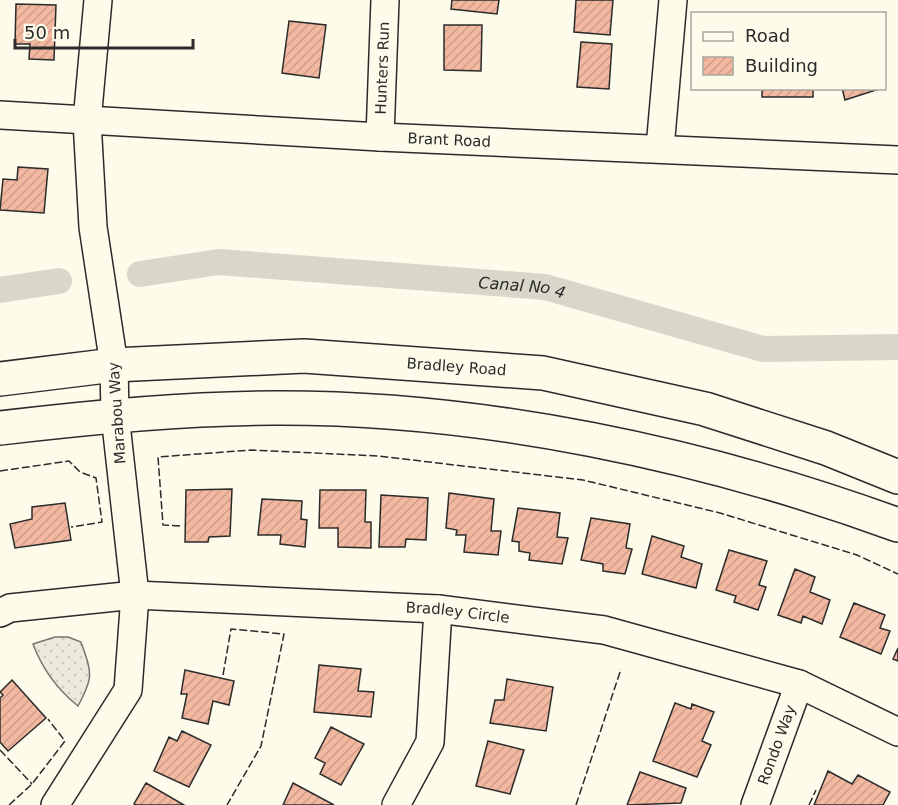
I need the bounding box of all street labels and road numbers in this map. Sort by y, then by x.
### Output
street label: Hunters Run [372,21,393,115]
street label: Brant Road [407,129,491,151]
street label: Bradley Road [406,354,507,379]
street label: Marabou Way [104,361,130,465]
street label: Bradley Circle [405,599,511,627]
street label: Rondo Way [754,702,800,787]

